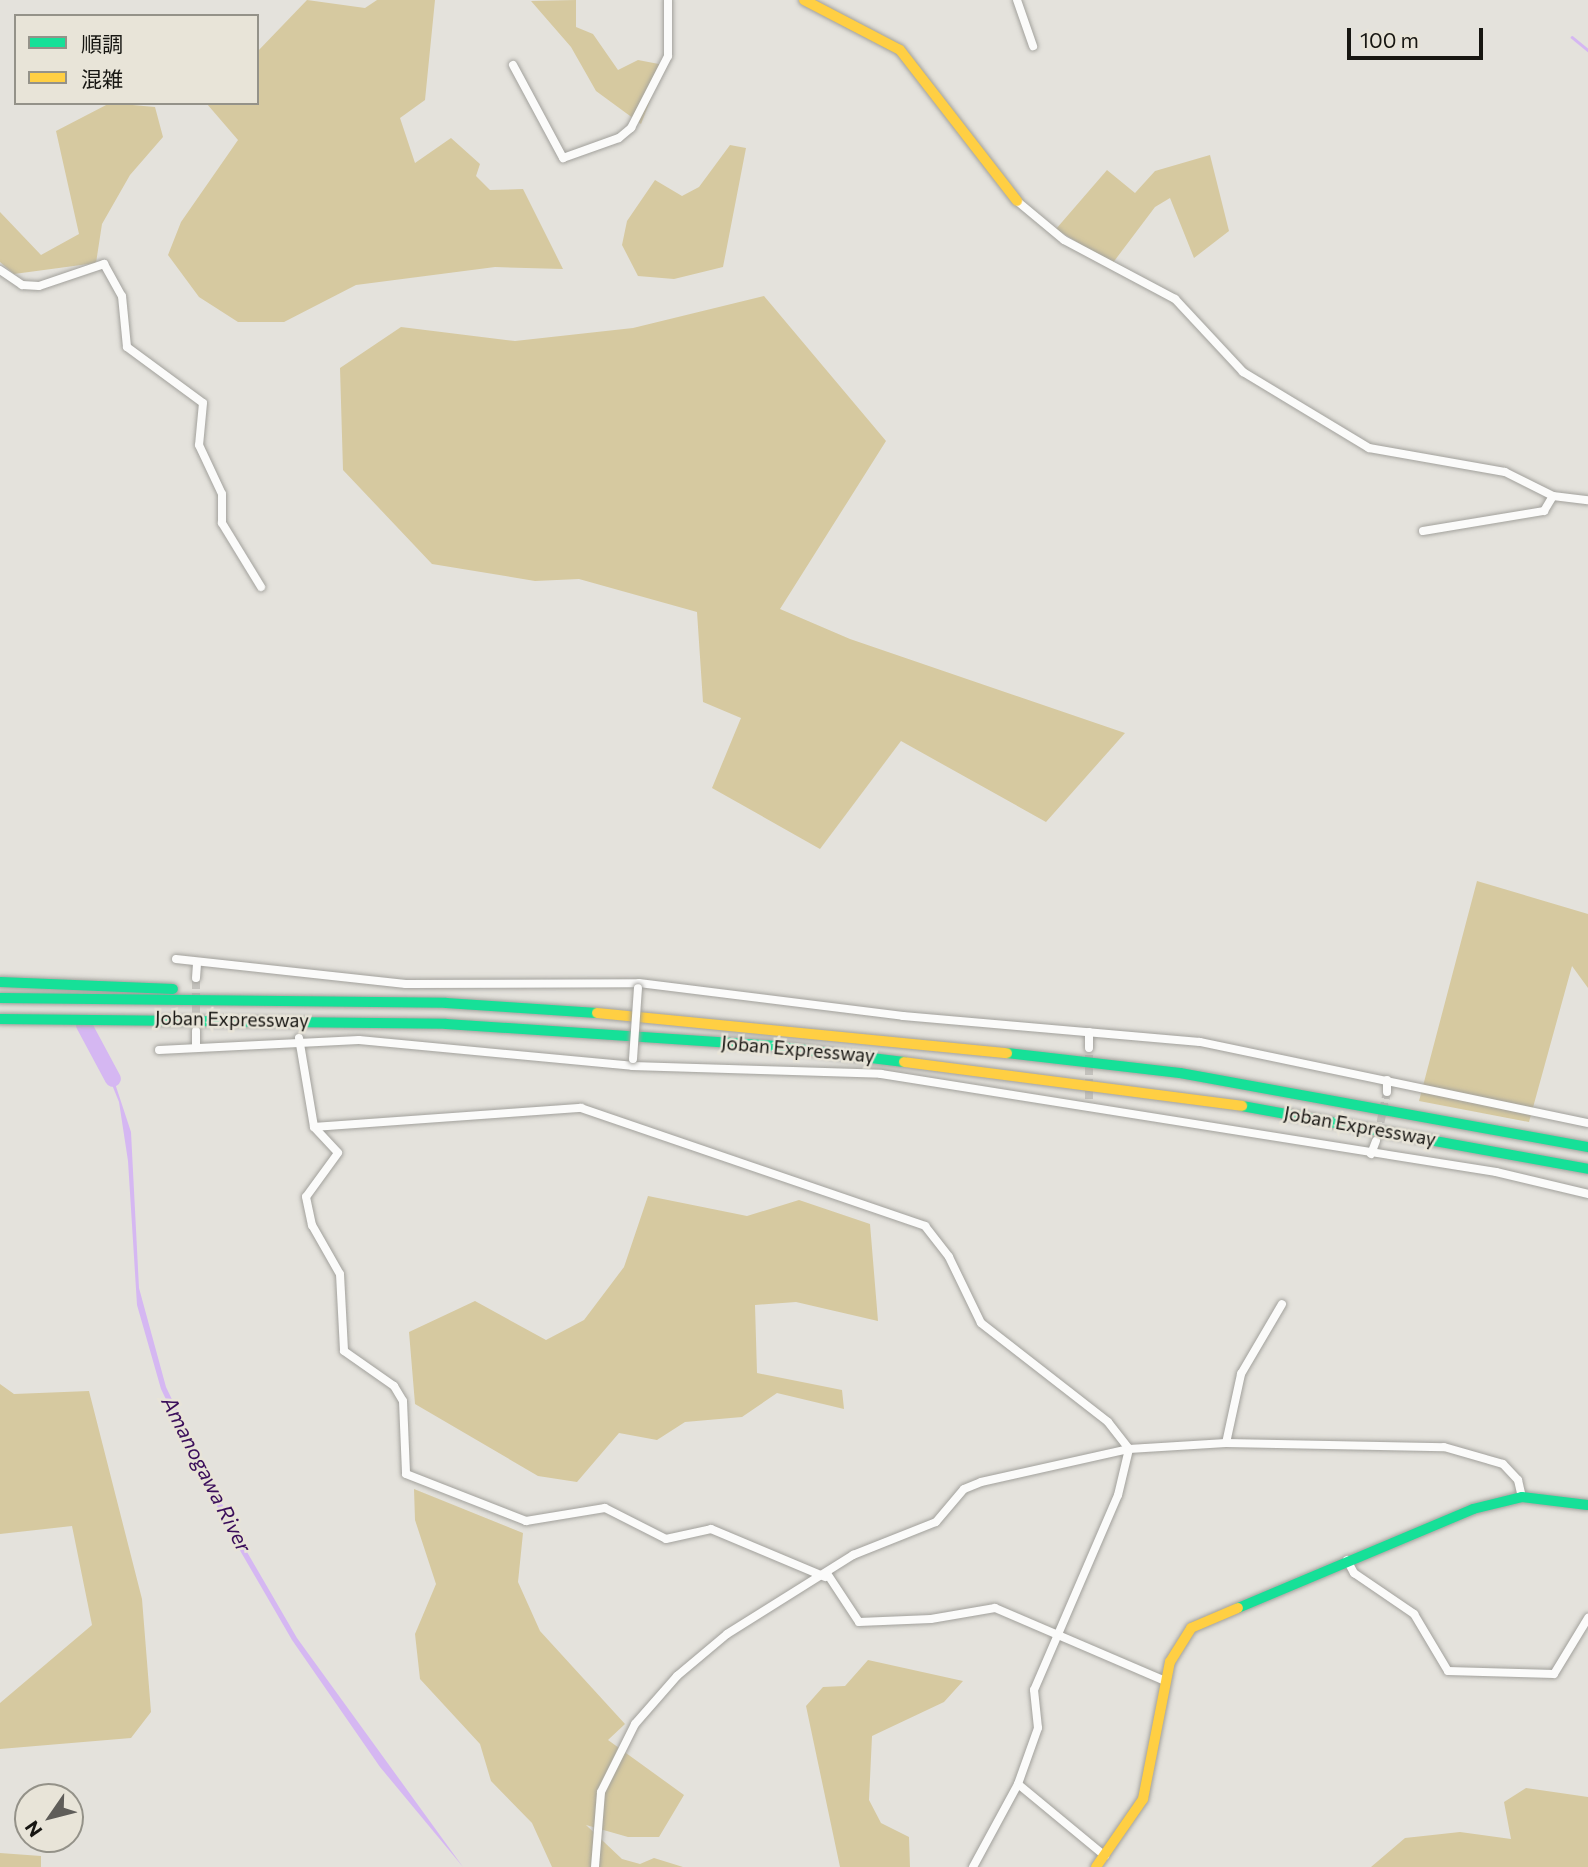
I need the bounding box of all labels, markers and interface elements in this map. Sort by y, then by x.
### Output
legend [14,14,259,105]
scale bar [1350,14,1486,58]
text: 100 m [1360,27,1419,52]
text: 順調 [81,31,123,56]
text: 混雑 [81,66,123,91]
street label: Joban Expressway [155,1006,309,1032]
street label: Joban Expressway [720,1031,876,1067]
street label: Joban Expressway [1282,1101,1438,1151]
water label: Amanogawa River [157,1392,257,1556]
north arrow [14,1783,84,1853]
text: N [20,1817,47,1842]

